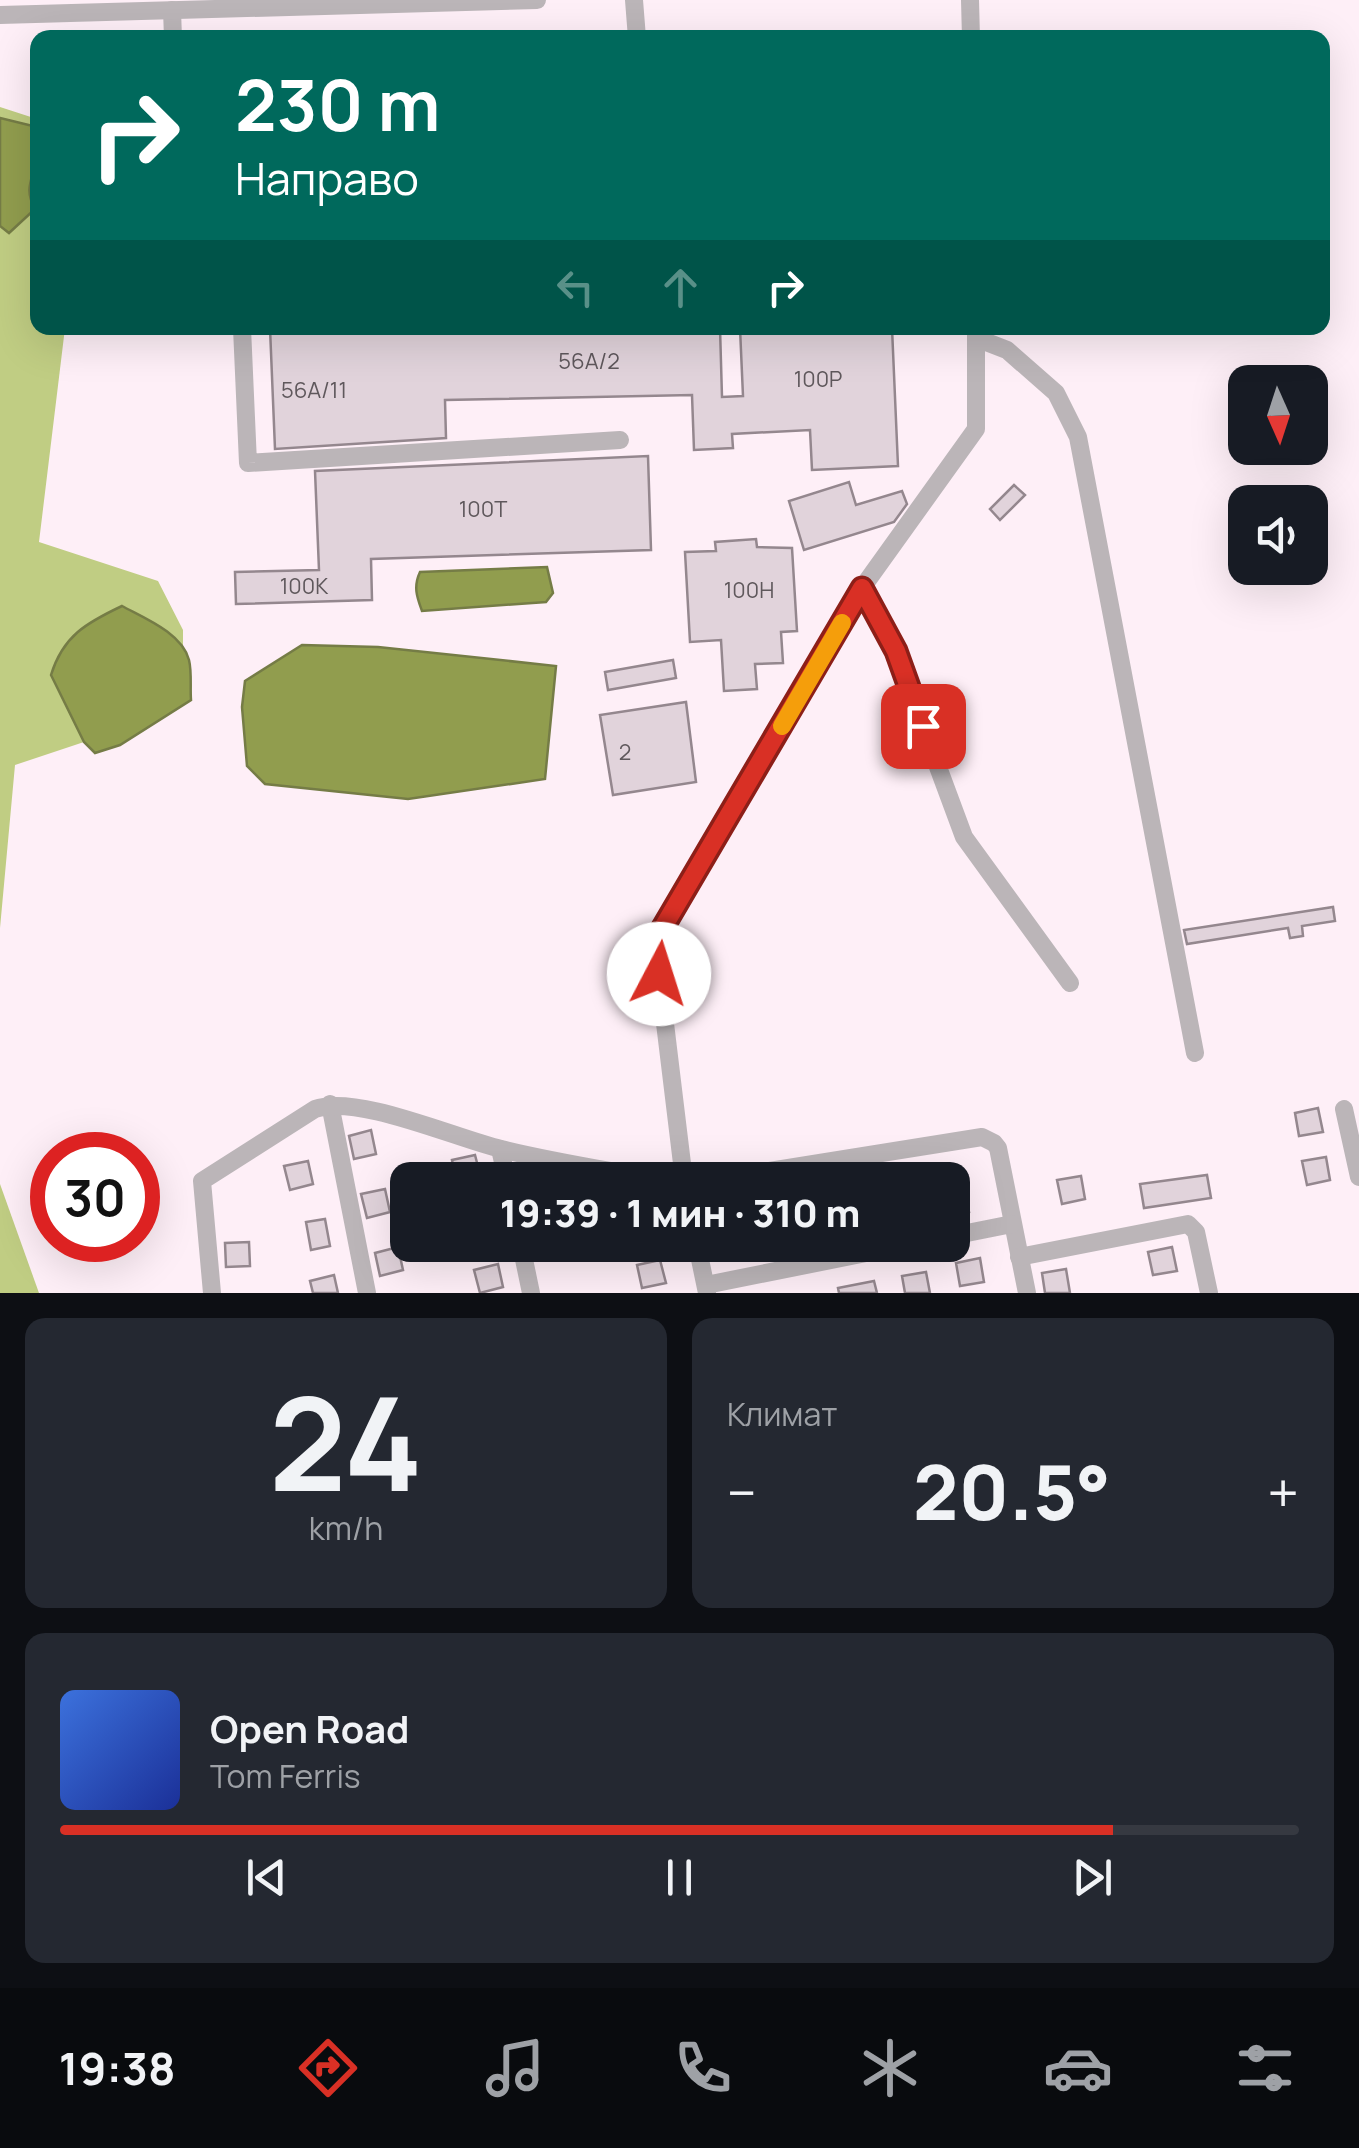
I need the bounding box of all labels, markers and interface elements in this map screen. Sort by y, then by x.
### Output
text: 230 m [235,56,440,152]
icon: right [70,70,200,200]
text: Направо [235,147,419,209]
icon: left [548,260,603,315]
icon: ahead [653,260,708,315]
icon: right [758,260,813,315]
house number: 56А/2 [558,346,620,376]
house number: 100Р [794,364,842,394]
north arrow [1228,365,1328,465]
map controls [1228,365,1328,585]
house number: 56А/11 [281,375,347,405]
button: sound [1228,485,1328,585]
house number: 100Т [459,494,507,524]
house number: 100К [280,571,329,601]
house number: 100Н [724,575,774,605]
pin [881,684,966,769]
icon: arrive [896,699,951,754]
house number: 2 [619,737,631,767]
position arrow [607,922,711,1026]
speed limit sign: 30 [30,1132,160,1262]
text: 19:39 · 1 мин · 310 m [500,1186,860,1238]
text: 24 [269,1352,423,1530]
text: Климат [727,1392,837,1436]
text: 20.5° [913,1440,1111,1543]
text: − [727,1454,757,1530]
text: + [1267,1454,1299,1530]
text: km/h [309,1506,383,1550]
text: Open Road [210,1702,409,1754]
text: Tom Ferris [210,1754,361,1798]
icon: previous [239,1850,294,1905]
icon: pause [652,1850,707,1905]
icon: next [1065,1850,1120,1905]
icon: directions [293,2033,363,2103]
icon: music [480,2033,550,2103]
icon: phone [668,2033,738,2103]
icon: climate [855,2033,925,2103]
icon: car [1043,2033,1113,2103]
icon: filters [1230,2033,1300,2103]
text: 19:38 [59,2037,176,2099]

